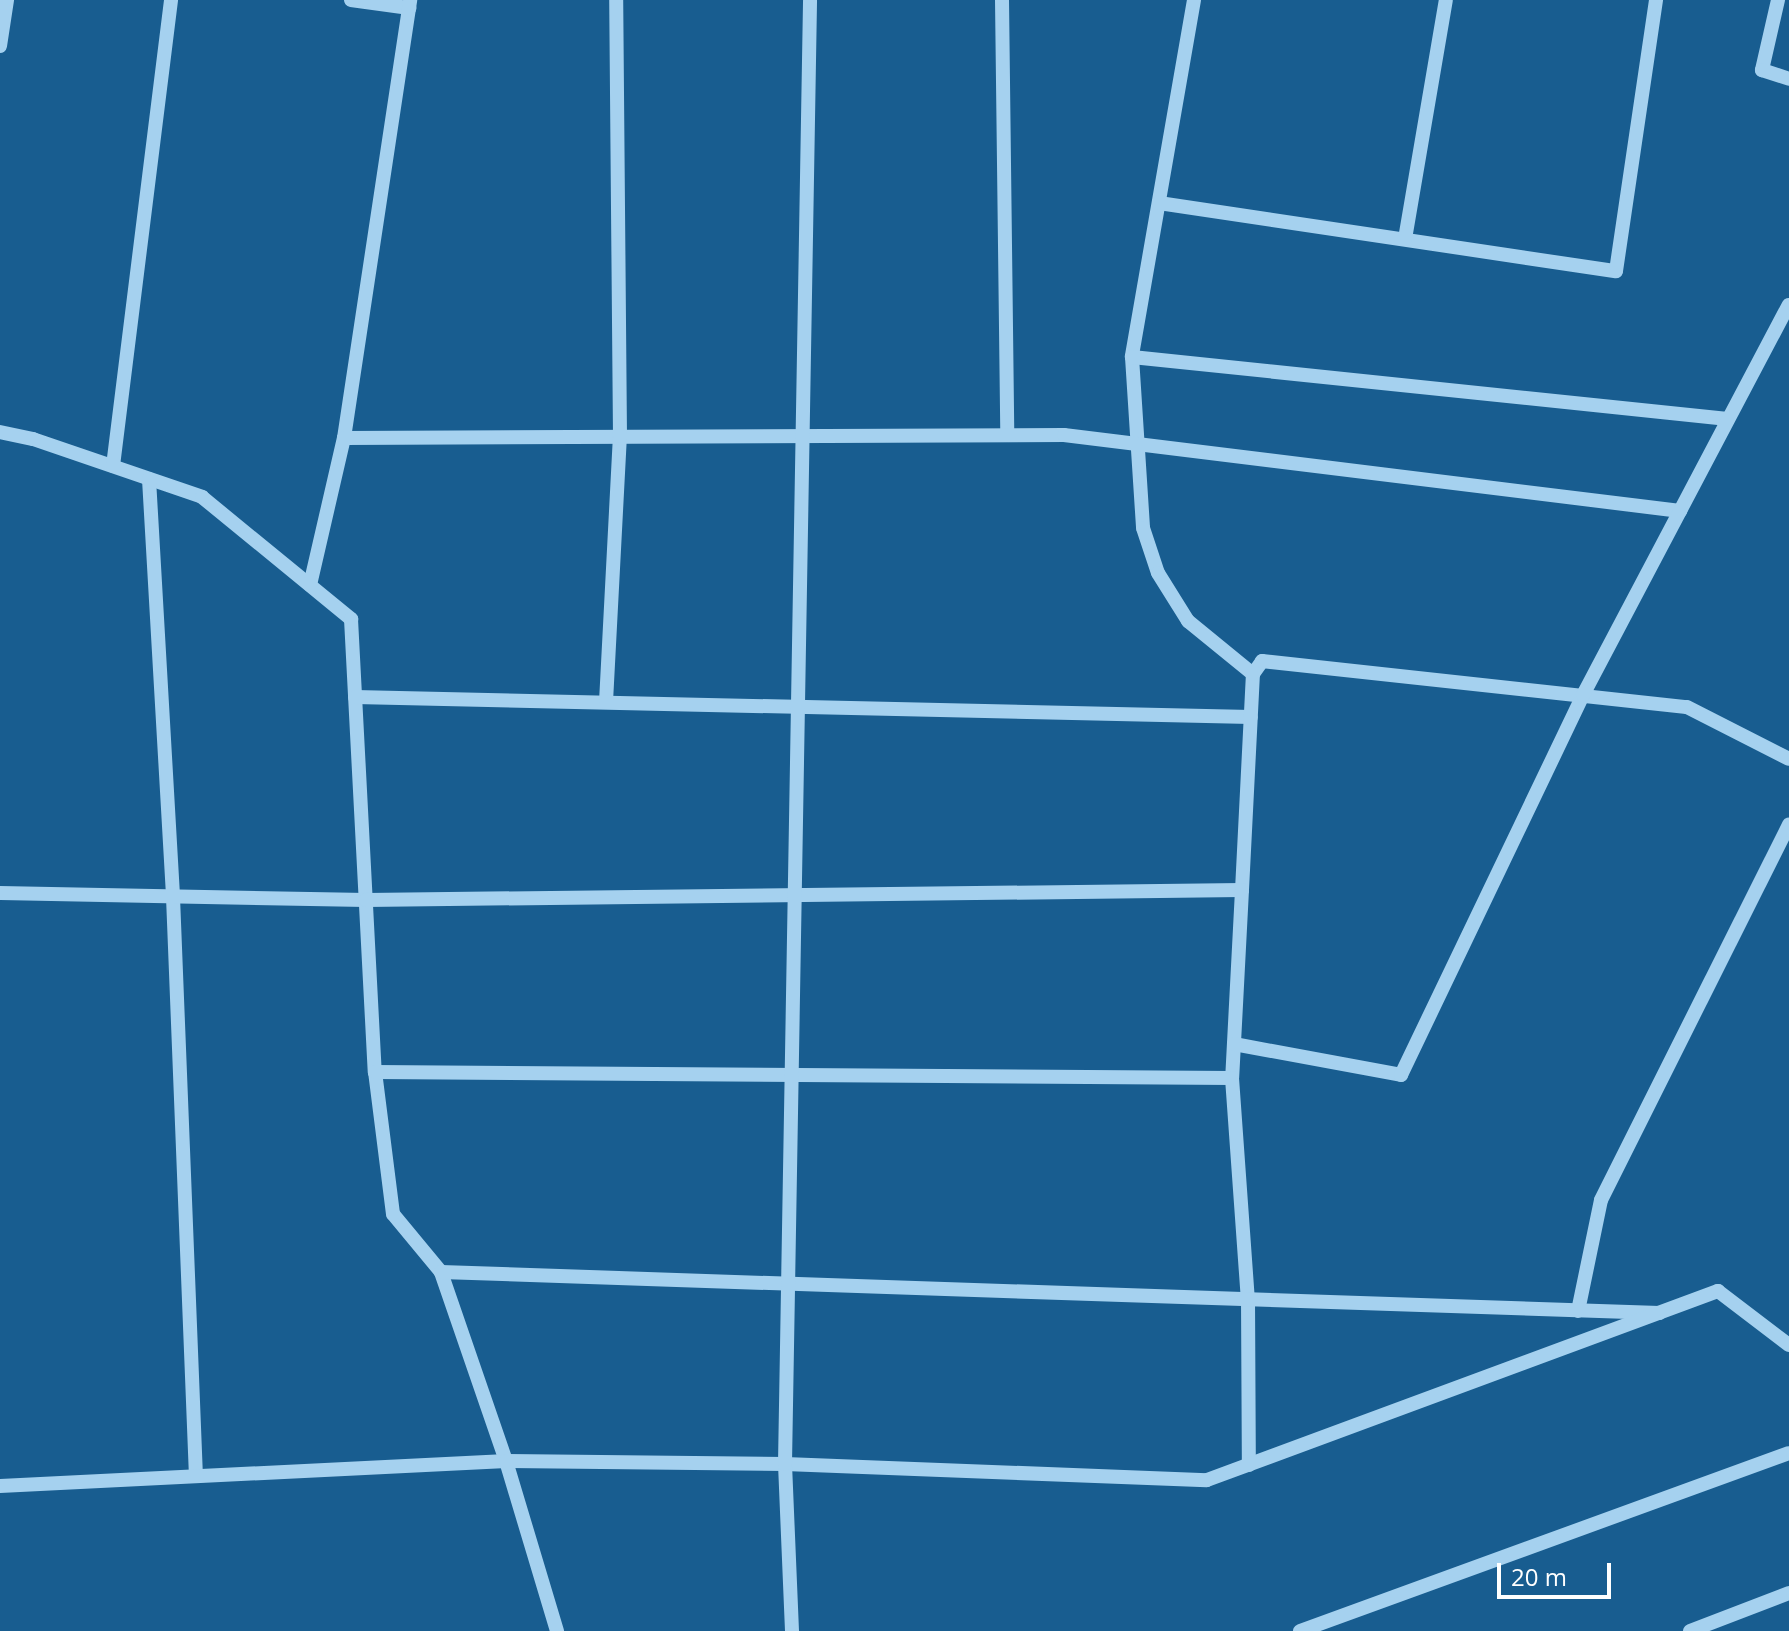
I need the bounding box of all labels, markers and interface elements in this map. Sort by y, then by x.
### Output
scale bar [1501,1547,1615,1597]
text: 20 m [1511,1560,1567,1593]

